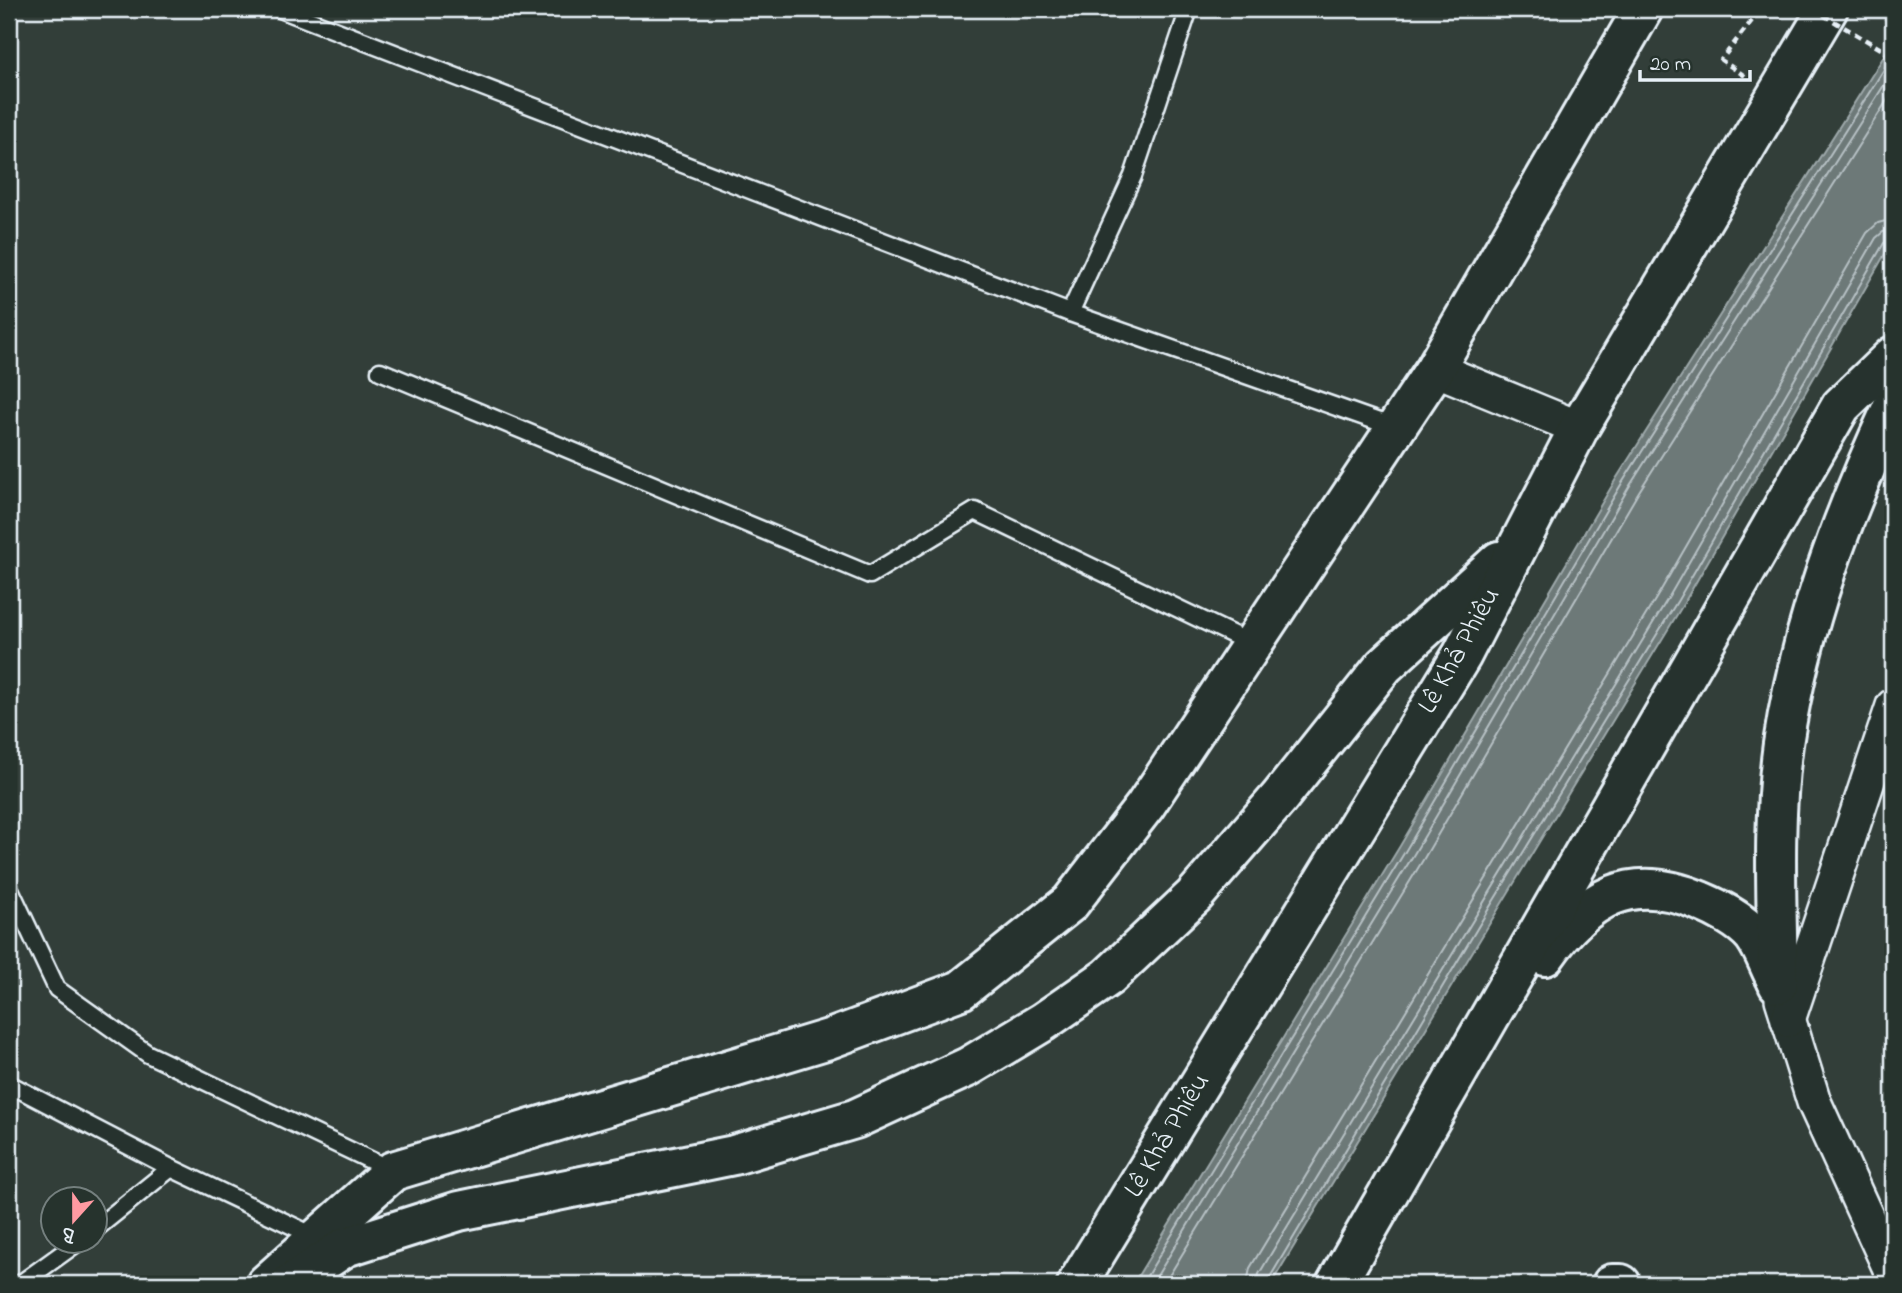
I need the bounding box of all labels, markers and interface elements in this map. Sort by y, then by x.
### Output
scale bar [1640,38,1750,82]
text: 20 m [1650,50,1691,80]
street label: Lê Khả Phiêu [1408,580,1512,722]
street label: Lê Khả Phiêu [1115,1066,1221,1206]
north arrow [38,1184,108,1254]
text: B [58,1219,81,1249]

